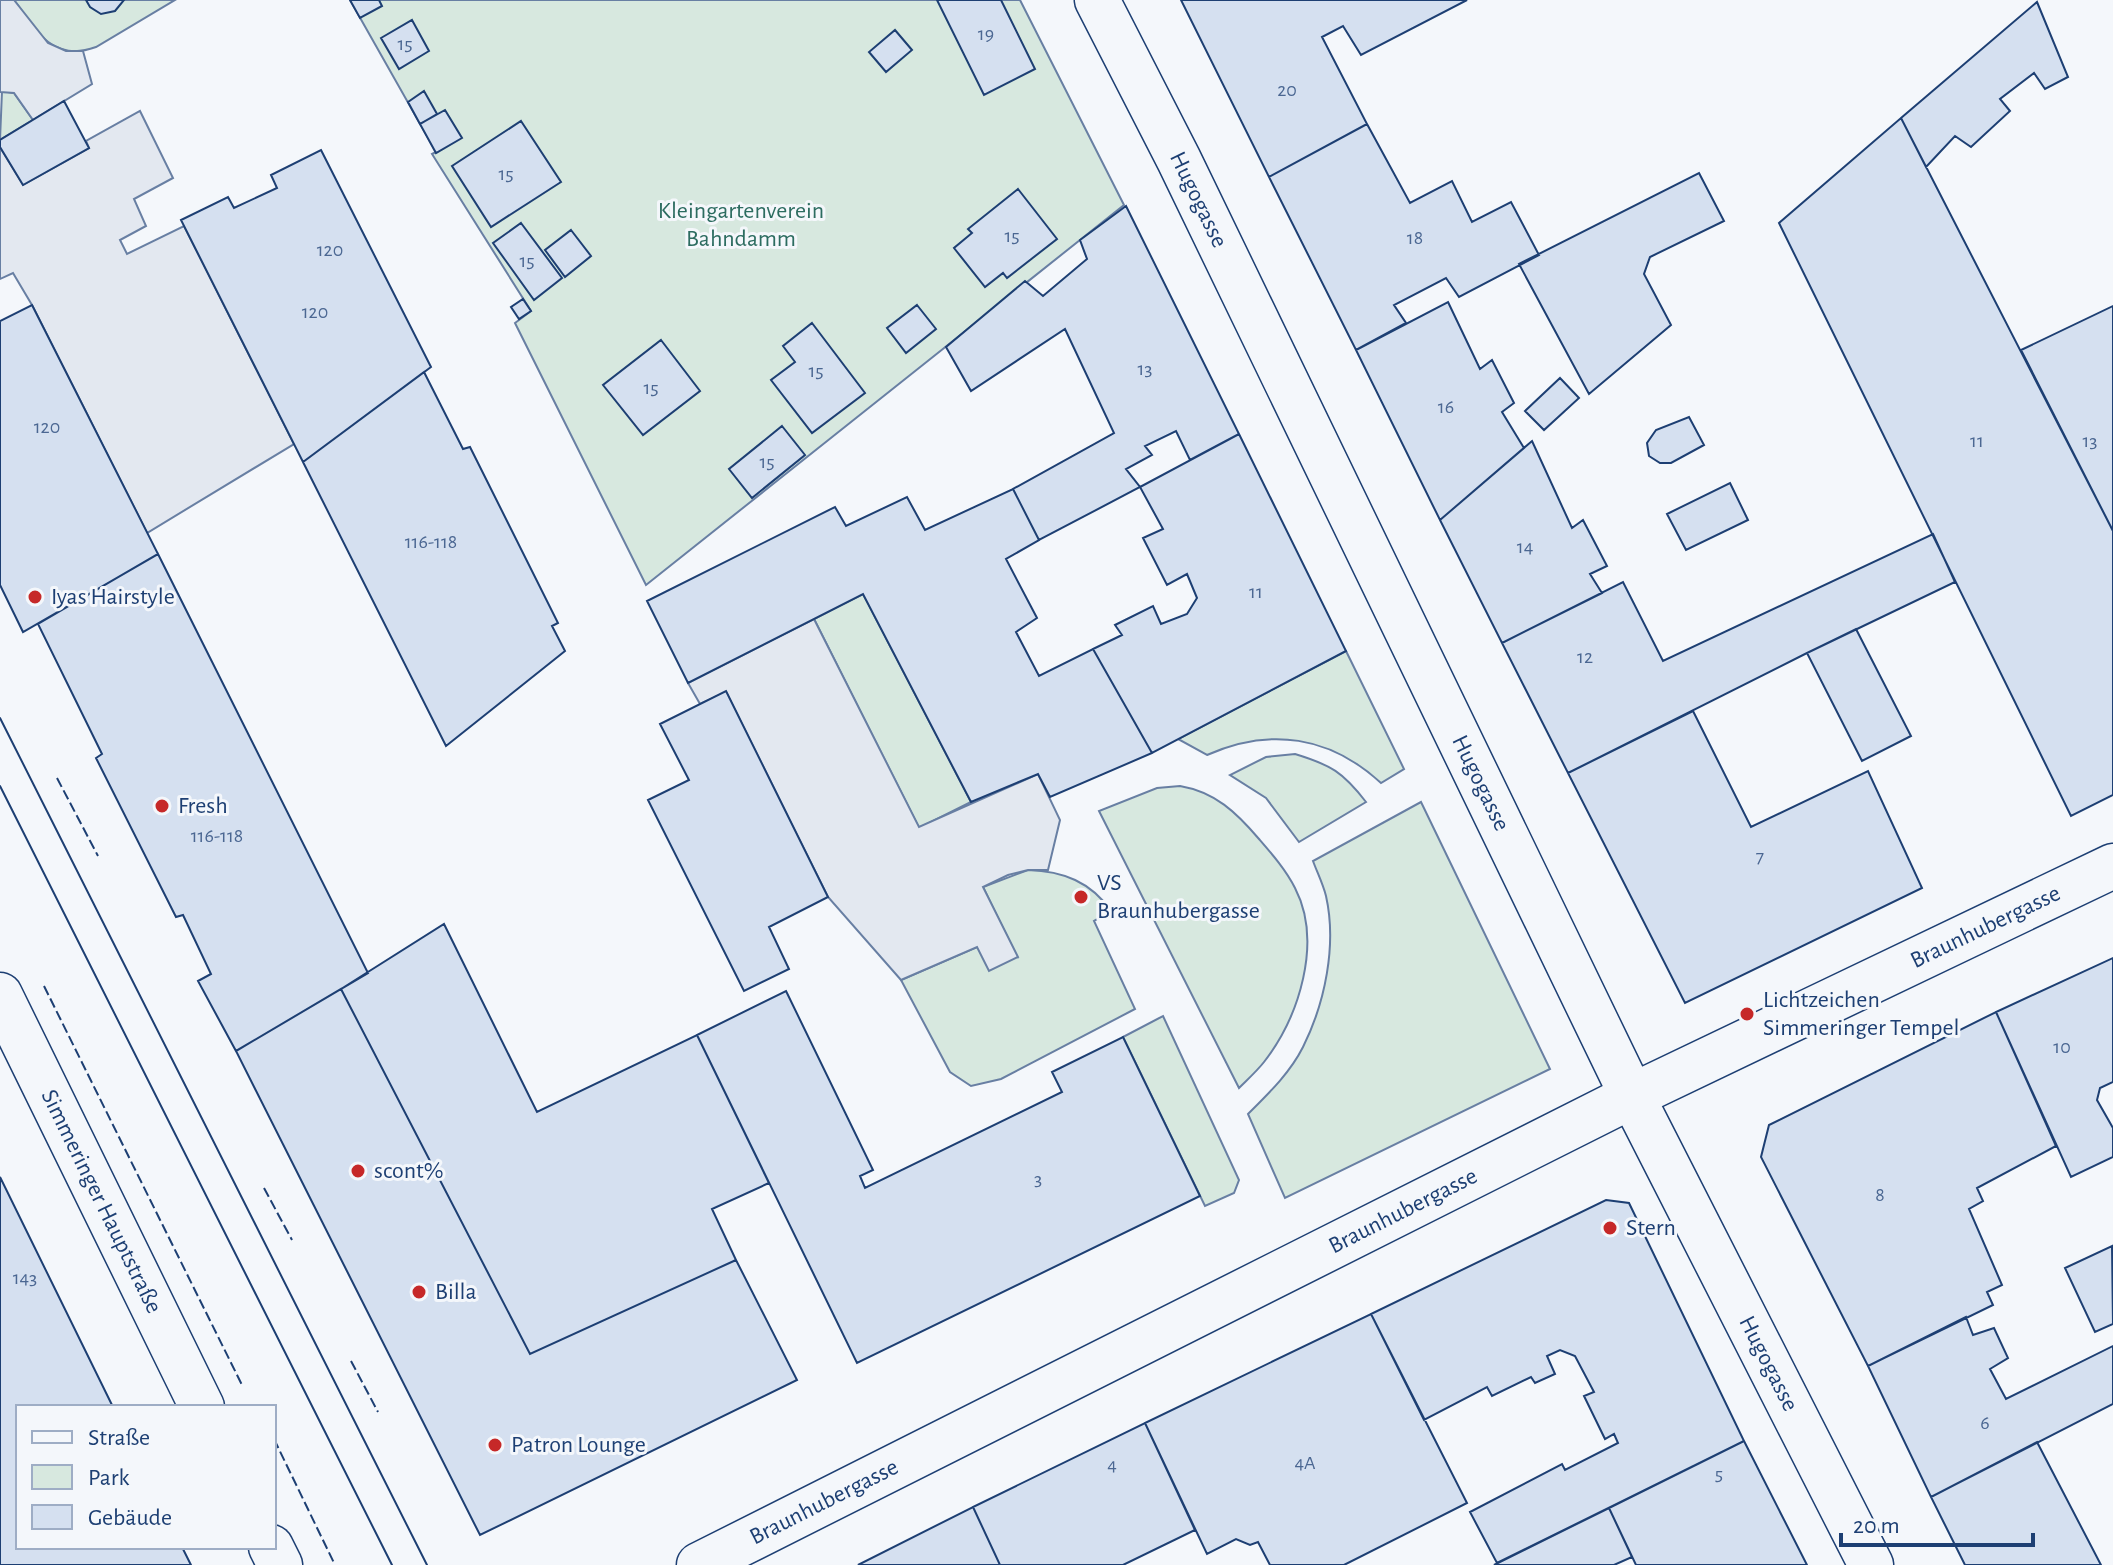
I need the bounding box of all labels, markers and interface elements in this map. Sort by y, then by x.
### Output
house number: 19 [978,24,994,44]
house number: 15 [397,34,413,54]
house number: 20 [1277,80,1297,100]
street label: Hugogasse [1165,148,1232,252]
house number: 15 [498,164,514,184]
park label: Kleingartenverein Bahndamm [658,199,824,251]
house number: 15 [1004,226,1020,246]
house number: 18 [1407,228,1423,248]
house number: 120 [317,240,343,260]
house number: 15 [519,251,535,271]
house number: 120 [302,302,328,322]
house number: 13 [1137,359,1153,379]
house number: 15 [808,361,824,381]
house number: 15 [643,378,659,398]
house number: 16 [1438,397,1454,417]
house number: 120 [34,417,60,437]
house number: 11 [1970,431,1984,451]
house number: 13 [2082,431,2098,451]
house number: 15 [759,452,775,472]
house number: 116-118 [405,532,457,552]
house number: 14 [1517,537,1533,557]
house number: 11 [1249,582,1263,602]
place label: Iyas Hairstyle [51,585,175,609]
marker: Iyas Hairstyle [26,588,44,606]
house number: 12 [1577,647,1593,667]
street label: Hugogasse [1447,731,1514,835]
place label: Fresh [178,794,228,818]
marker: Fresh [153,797,171,815]
house number: 116-118 [191,826,243,846]
house number: 7 [1756,847,1764,867]
place label: VS Braunhubergasse [1097,871,1260,923]
street label: Braunhubergasse [1907,881,2064,973]
marker: VS Braunhubergasse [1072,888,1090,906]
place label: Lichtzeichen Simmeringer Tempel [1763,988,1959,1040]
marker: Lichtzeichen Simmeringer Tempel [1738,1005,1756,1023]
house number: 10 [2053,1037,2071,1057]
street label: Simmeringer Hauptstraße [36,1086,166,1317]
place label: scont% [374,1159,443,1183]
marker: scont% [349,1162,367,1180]
street label: Braunhubergasse [1325,1164,1481,1258]
house number: 3 [1034,1169,1042,1189]
house number: 8 [1875,1185,1885,1205]
place label: Stern [1626,1216,1676,1240]
marker: Stern [1601,1219,1619,1237]
house number: 143 [13,1268,37,1288]
place label: Billa [435,1280,477,1304]
marker: Billa [410,1283,428,1301]
street label: Hugogasse [1734,1312,1803,1415]
legend [16,1405,276,1549]
house number: 6 [1980,1413,1990,1433]
text: Straße [88,1426,150,1450]
place label: Patron Lounge [511,1433,646,1457]
marker: Patron Lounge [486,1436,504,1454]
house number: 4A [1294,1453,1316,1473]
street label: Braunhubergasse [746,1455,902,1549]
house number: 4 [1107,1455,1117,1475]
house number: 5 [1715,1464,1723,1484]
text: Park [88,1466,129,1490]
scale bar [1841,1497,2033,1547]
text: Gebäude [88,1506,172,1530]
text: 20 m [1853,1514,1900,1538]

